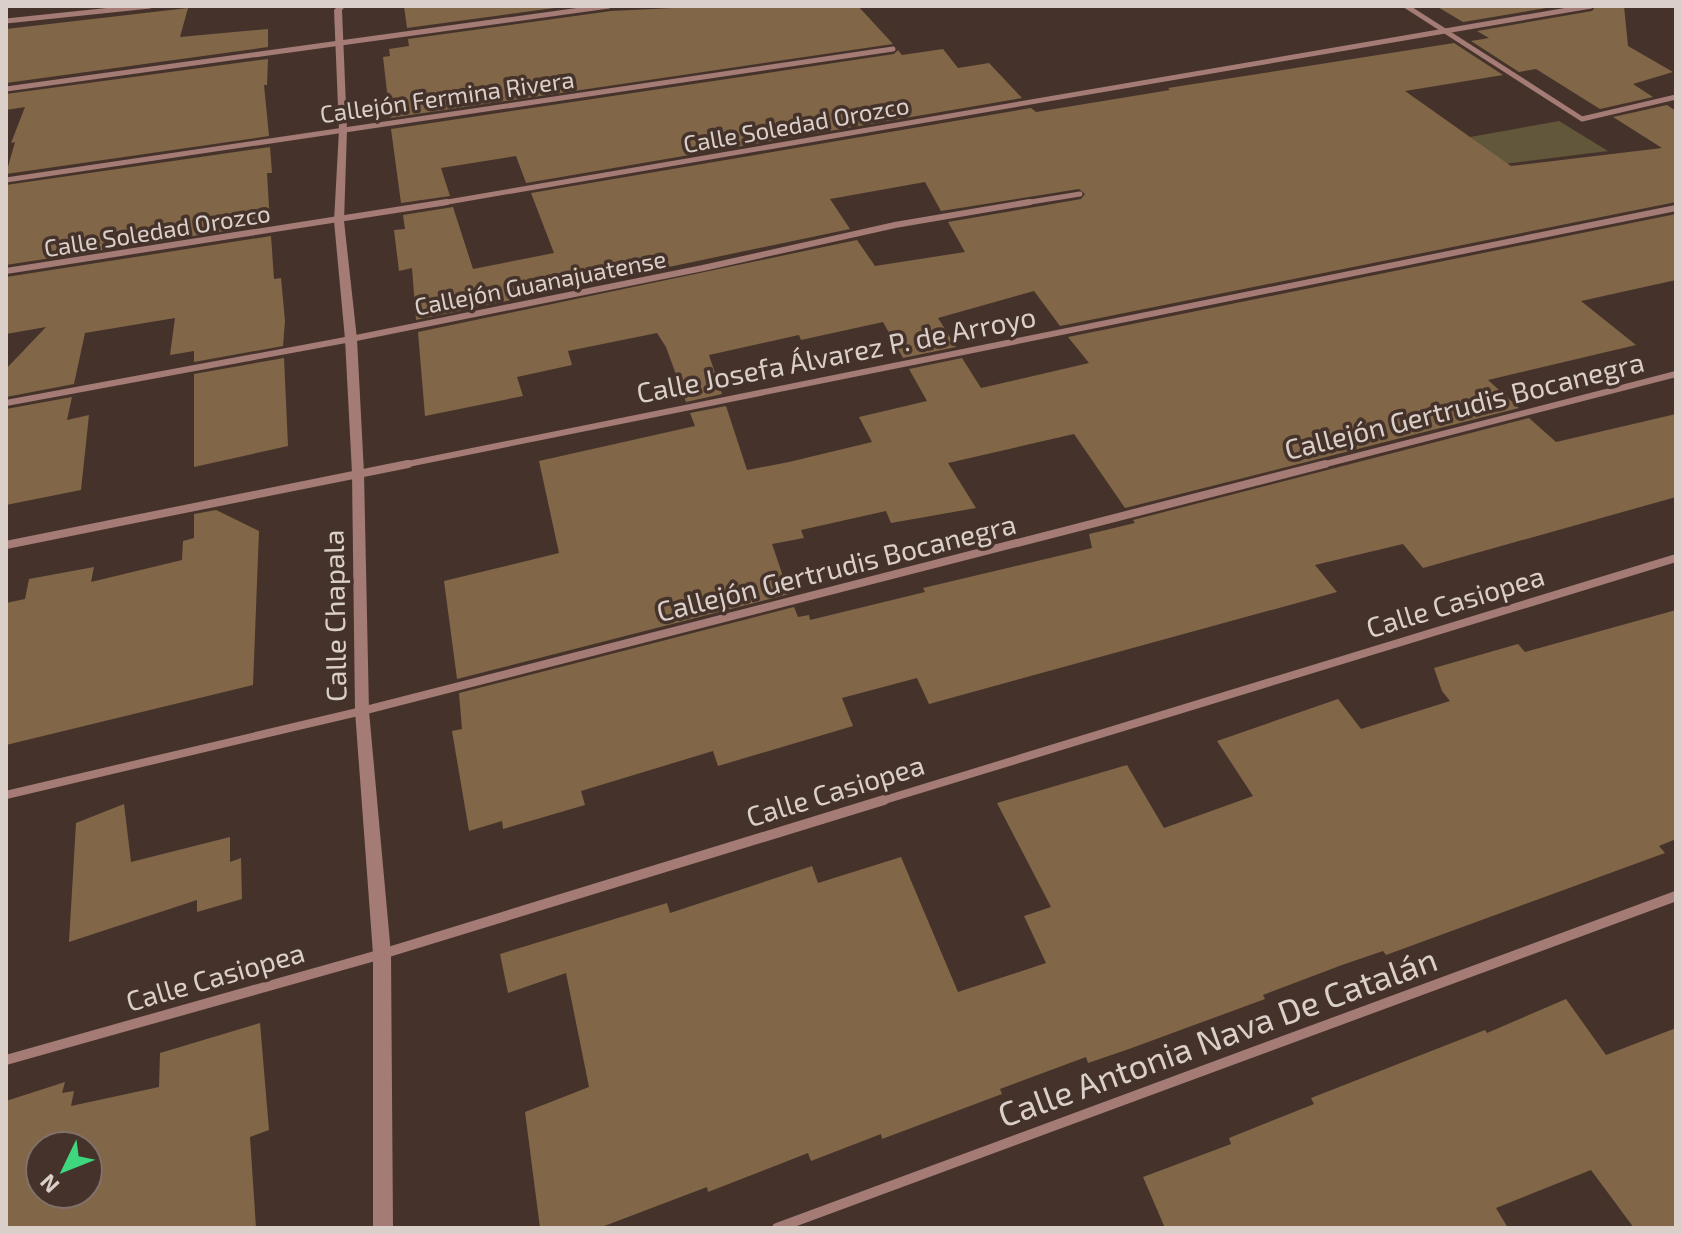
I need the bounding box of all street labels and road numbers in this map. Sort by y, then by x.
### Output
street label: Callejón Fermina Rivera [318,64,576,128]
street label: Calle Soledad Orozco [681,90,911,158]
street label: Calle Soledad Orozco [42,198,272,262]
street label: Callejón Guanajuatense [412,243,668,321]
street label: Calle Josefa Álvarez P. de Arroyo [633,299,1039,409]
street label: Callejón Gertrudis Bocanegra [1281,344,1647,466]
street label: Callejón Gertrudis Bocanegra [653,506,1019,628]
street label: Calle Chapala [316,530,352,702]
street label: Calle Casiopea [1362,558,1548,644]
street label: Calle Casiopea [742,747,928,833]
street label: Calle Casiopea [122,934,308,1018]
street label: Calle Antonia Nava De Catalán [992,937,1442,1135]

